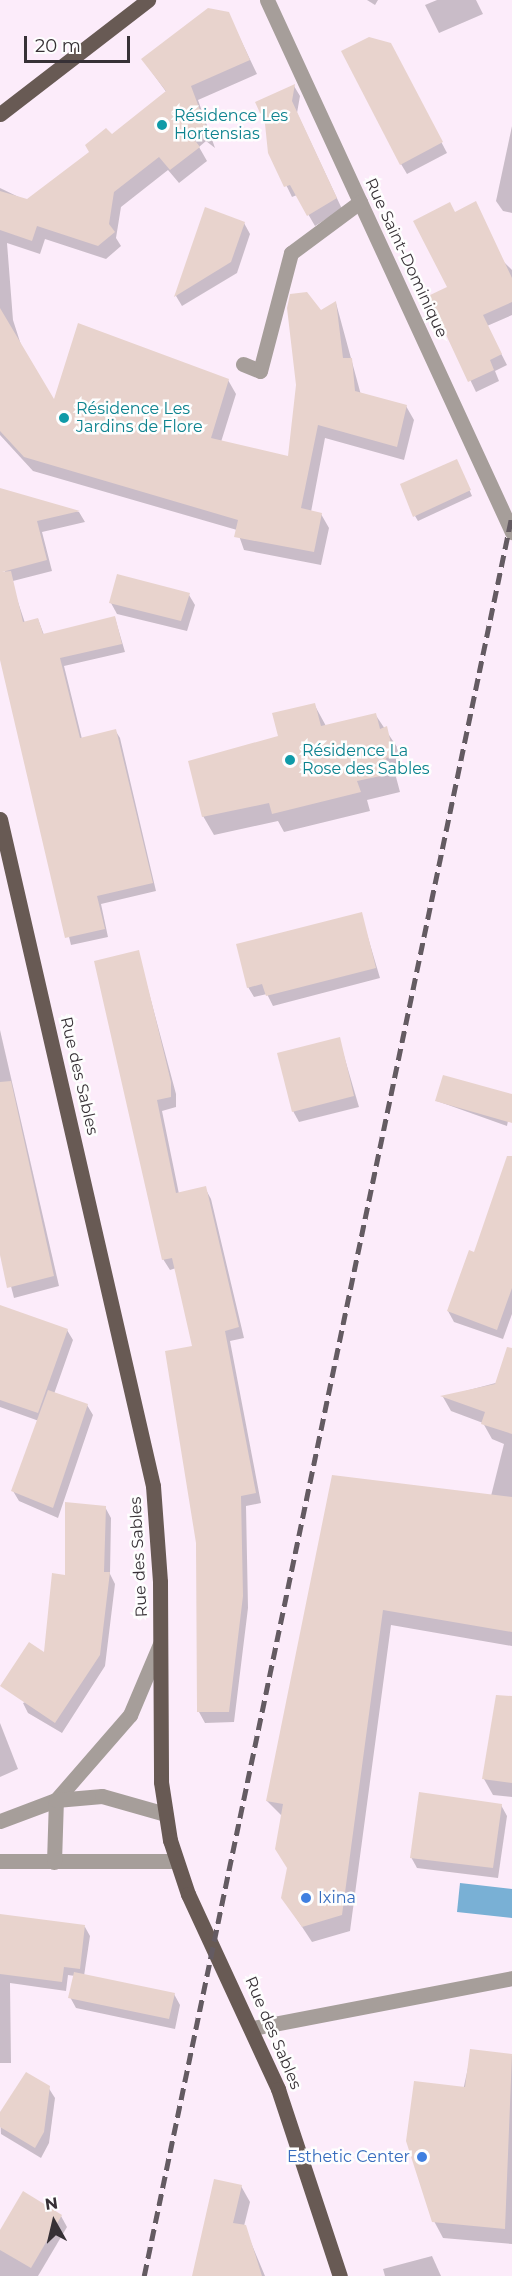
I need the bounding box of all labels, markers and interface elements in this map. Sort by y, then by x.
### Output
scale bar [27,24,134,62]
text: 20 m [35,35,81,57]
place label: Résidence Les Hortensias [174,106,288,144]
marker: Résidence Les Hortensias [155,118,169,132]
street label: Rue Saint-Dominique [361,175,451,341]
place label: Résidence Les Jardins de Flore [76,399,203,437]
marker: Résidence Les Jardins de Flore [57,411,71,425]
place label: Résidence La Rose des Sables [302,741,430,779]
marker: Résidence La Rose des Sables [283,753,297,767]
street label: Rue des Sables [56,1015,102,1137]
street label: Rue des Sables [126,1496,152,1618]
place label: Ixina [318,1888,356,1908]
marker: Ixina [299,1891,313,1905]
street label: Rue des Sables [241,1974,305,2092]
place label: Esthetic Center [287,2147,410,2167]
marker: Esthetic Center [415,2150,429,2164]
north arrow [24,2192,84,2252]
text: N [44,2193,59,2214]

